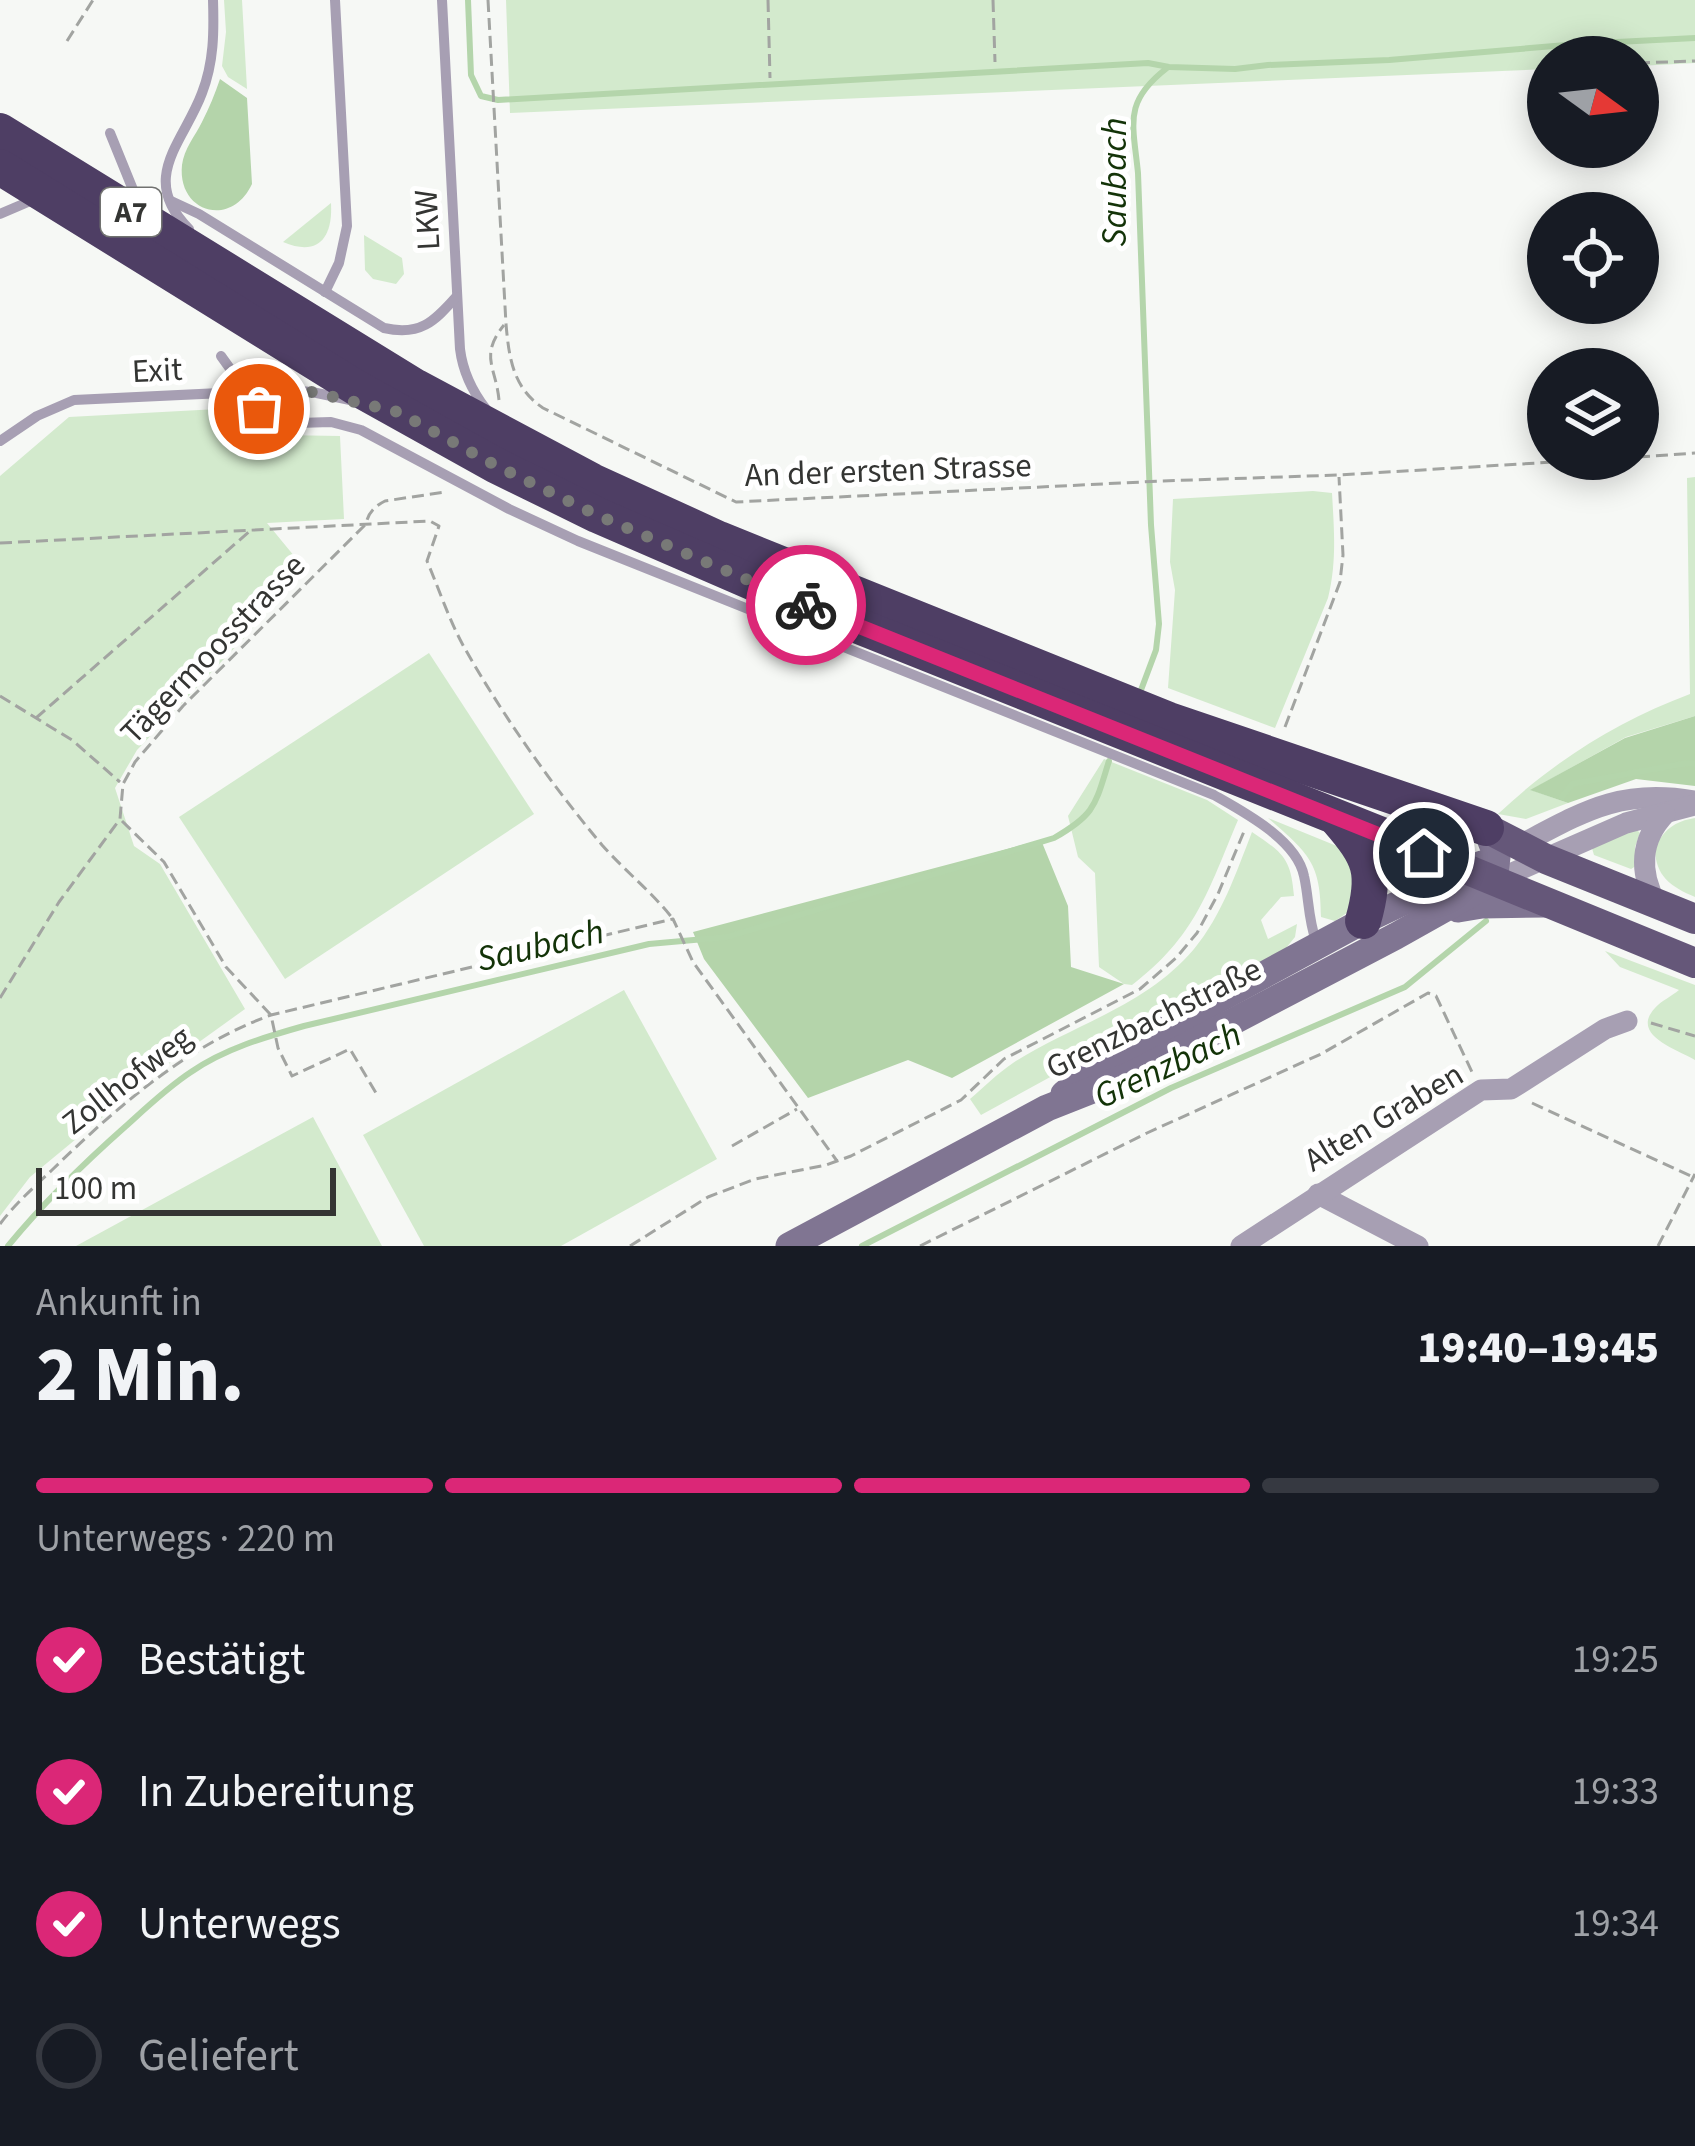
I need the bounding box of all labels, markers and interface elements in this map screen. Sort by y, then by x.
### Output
north arrow [1527,36,1659,168]
map controls [1527,36,1659,480]
water label: Saubach [1089,117,1140,247]
road number: A7 [101,188,161,236]
street label: LKW [402,188,453,251]
button: locate [1527,192,1659,324]
street label: Exit [131,346,183,395]
button: layers [1527,348,1659,480]
pin [208,358,310,460]
icon: bag [226,376,292,442]
street label: An der ersten Strasse [744,442,1032,499]
street label: Tägermoosstrasse [110,543,316,755]
courier [746,545,866,665]
icon: bike [773,572,839,638]
pin [1373,802,1475,904]
icon: home [1391,820,1457,886]
water label: Saubach [472,906,609,985]
street label: Grenzbachstraße [1039,948,1267,1086]
water label: Grenzbach [1087,1011,1247,1117]
street label: Zollhofweg [52,1014,202,1146]
street label: Alten Graben [1295,1051,1472,1183]
scale bar [36,1162,336,1215]
text: 100 m [54,1165,137,1212]
text: Ankunft in [36,1275,202,1331]
text: 19:40–19:45 [1417,1316,1659,1380]
text: 2 Min. [36,1320,244,1431]
text: Unterwegs · 220 m [36,1511,335,1567]
icon: check [36,1627,102,1693]
text: Bestätigt [138,1628,305,1692]
text: 19:25 [1572,1632,1659,1688]
icon: check [36,1759,102,1825]
text: In Zubereitung [138,1760,414,1824]
text: 19:33 [1572,1764,1659,1820]
icon: check [36,1891,102,1957]
text: Unterwegs [138,1892,341,1956]
text: 19:34 [1572,1896,1659,1952]
text: Geliefert [138,2024,299,2088]

